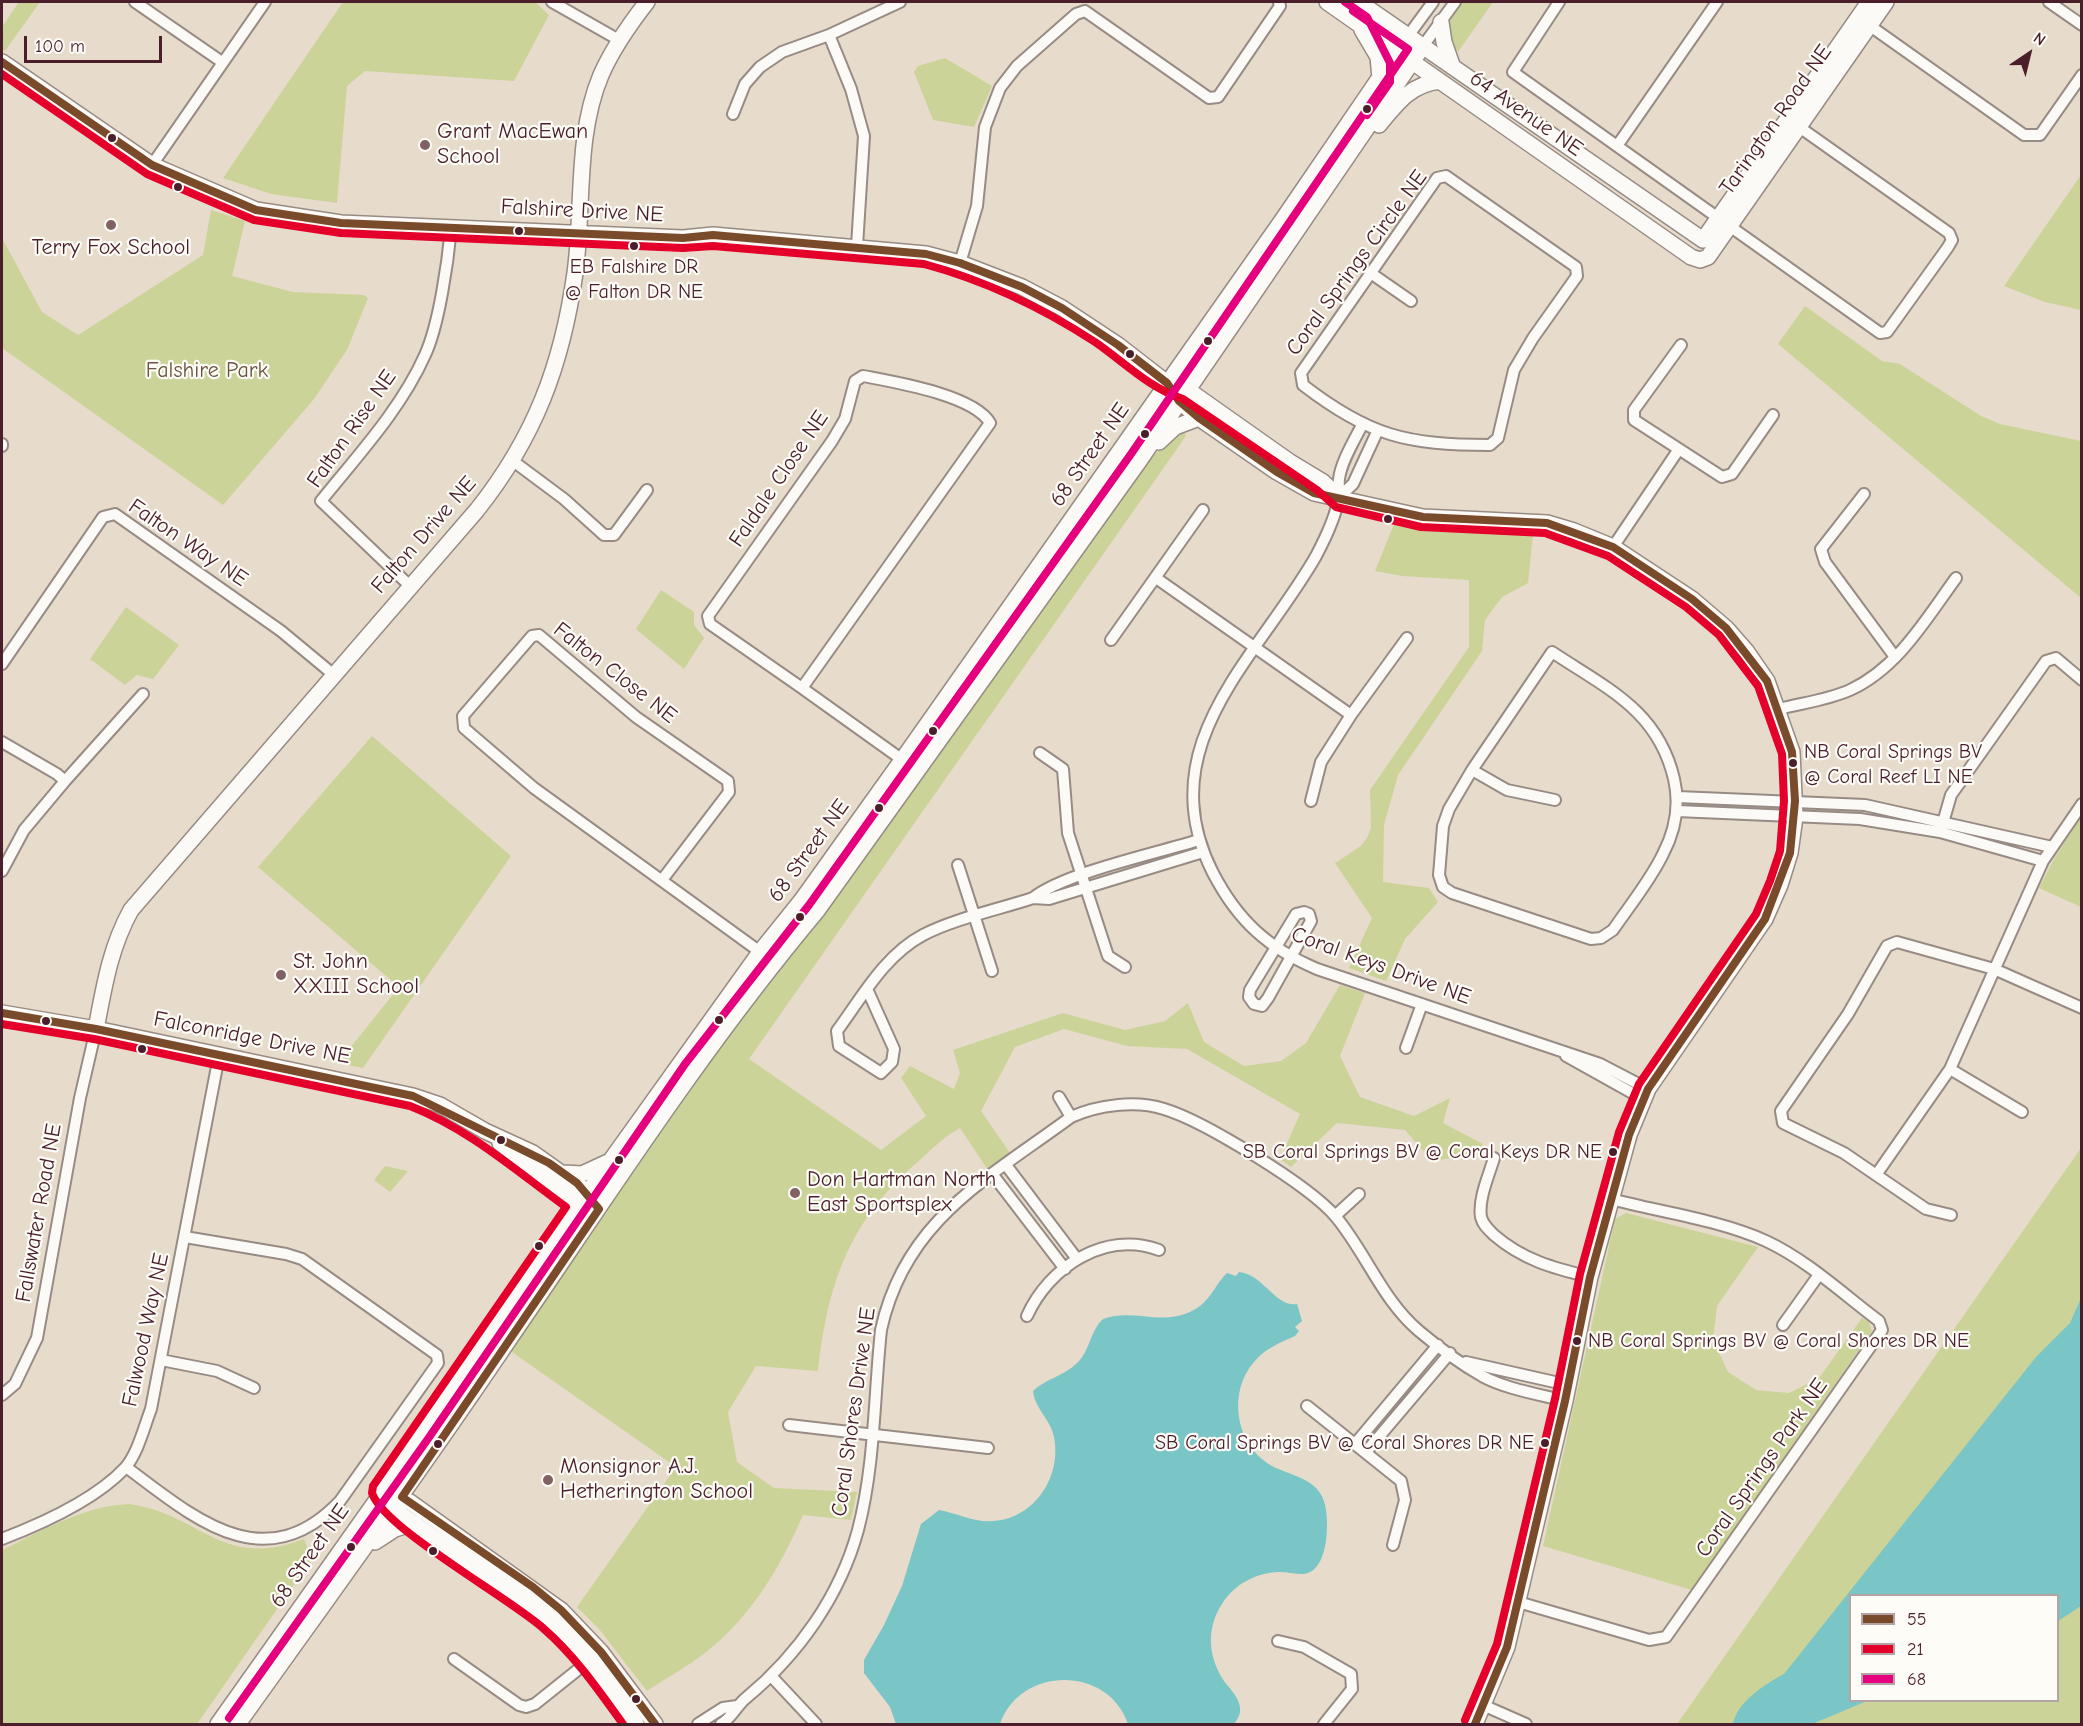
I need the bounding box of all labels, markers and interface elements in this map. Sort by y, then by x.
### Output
scale bar [27,24,165,62]
north arrow [1999,24,2059,84]
text: N [2030,29,2049,50]
text: 100 m [35,36,85,57]
street label: Tarington Road NE [1714,40,1838,200]
street label: 64 Avenue NE [1464,65,1588,163]
unlabelled marker [1361,103,1373,115]
place label: Grant MacEwan School [437,119,588,170]
unlabelled marker [106,132,118,144]
marker: Grant MacEwan School [418,138,432,152]
street label: Coral Springs Circle NE [1281,165,1433,361]
unlabelled marker [172,181,184,193]
street label: Falshire Drive NE [500,194,664,228]
marker: Terry Fox School [104,218,118,232]
unlabelled marker [513,225,525,237]
place label: Terry Fox School [32,235,190,261]
marker: EB Falshire DR @ Falton DR NE [628,240,640,252]
place label: EB Falshire DR @ Falton DR NE [565,255,703,302]
unlabelled marker [1202,335,1214,347]
unlabelled marker [1124,348,1136,360]
park label: Falshire Park [146,358,268,384]
street label: Falton Rise NE [302,365,402,493]
street label: 68 Street NE [1045,398,1135,512]
street label: Faldale Close NE [724,406,834,552]
unlabelled marker [1139,428,1151,440]
street label: Falton Drive NE [366,471,482,599]
street label: Falton Way NE [123,493,253,593]
unlabelled marker [1382,513,1394,525]
street label: Falton Close NE [548,617,682,729]
unlabelled marker [927,725,939,737]
place label: NB Coral Springs BV @ Coral Reef LI NE [1804,740,1982,787]
marker: NB Coral Springs BV @ Coral Reef LI NE [1787,757,1799,769]
street label: 68 Street NE [763,794,855,908]
unlabelled marker [873,802,885,814]
unlabelled marker [794,911,806,923]
street label: Coral Keys Drive NE [1288,921,1474,1011]
place label: St. John XXIII School [293,949,419,1000]
marker: St. John XXIII School [274,968,288,982]
street label: Falconridge Drive NE [151,1006,353,1070]
unlabelled marker [713,1014,725,1026]
unlabelled marker [40,1015,52,1027]
unlabelled marker [136,1043,148,1055]
street label: Fallswater Road NE [10,1122,68,1304]
unlabelled marker [495,1134,507,1146]
place label: SB Coral Springs BV @ Coral Keys DR NE [1243,1140,1602,1164]
marker: SB Coral Springs BV @ Coral Keys DR NE [1607,1146,1619,1158]
unlabelled marker [613,1154,625,1166]
place label: Don Hartman North East Sportsplex [807,1167,996,1218]
marker: Don Hartman North East Sportsplex [788,1186,802,1200]
unlabelled marker [533,1240,545,1252]
street label: Falwood Way NE [117,1251,175,1409]
street label: Coral Shores Drive NE [826,1306,882,1518]
place label: NB Coral Springs BV @ Coral Shores DR NE [1588,1329,1969,1353]
marker: NB Coral Springs BV @ Coral Shores DR NE [1571,1335,1583,1347]
street label: Coral Springs Park NE [1690,1374,1834,1562]
place label: SB Coral Springs BV @ Coral Shores DR NE [1155,1431,1534,1455]
marker: SB Coral Springs BV @ Coral Shores DR NE [1539,1437,1551,1449]
unlabelled marker [432,1438,444,1450]
place label: Monsignor A.J. Hetherington School [560,1454,753,1506]
marker: Monsignor A.J. Hetherington School [541,1473,555,1487]
street label: 68 Street NE [265,1499,355,1613]
unlabelled marker [345,1541,357,1553]
unlabelled marker [427,1545,439,1557]
legend [1849,1594,2059,1702]
text: 55 [1907,1609,1927,1630]
text: 21 [1907,1639,1924,1660]
text: 68 [1907,1669,1926,1690]
unlabelled marker [630,1693,642,1705]

